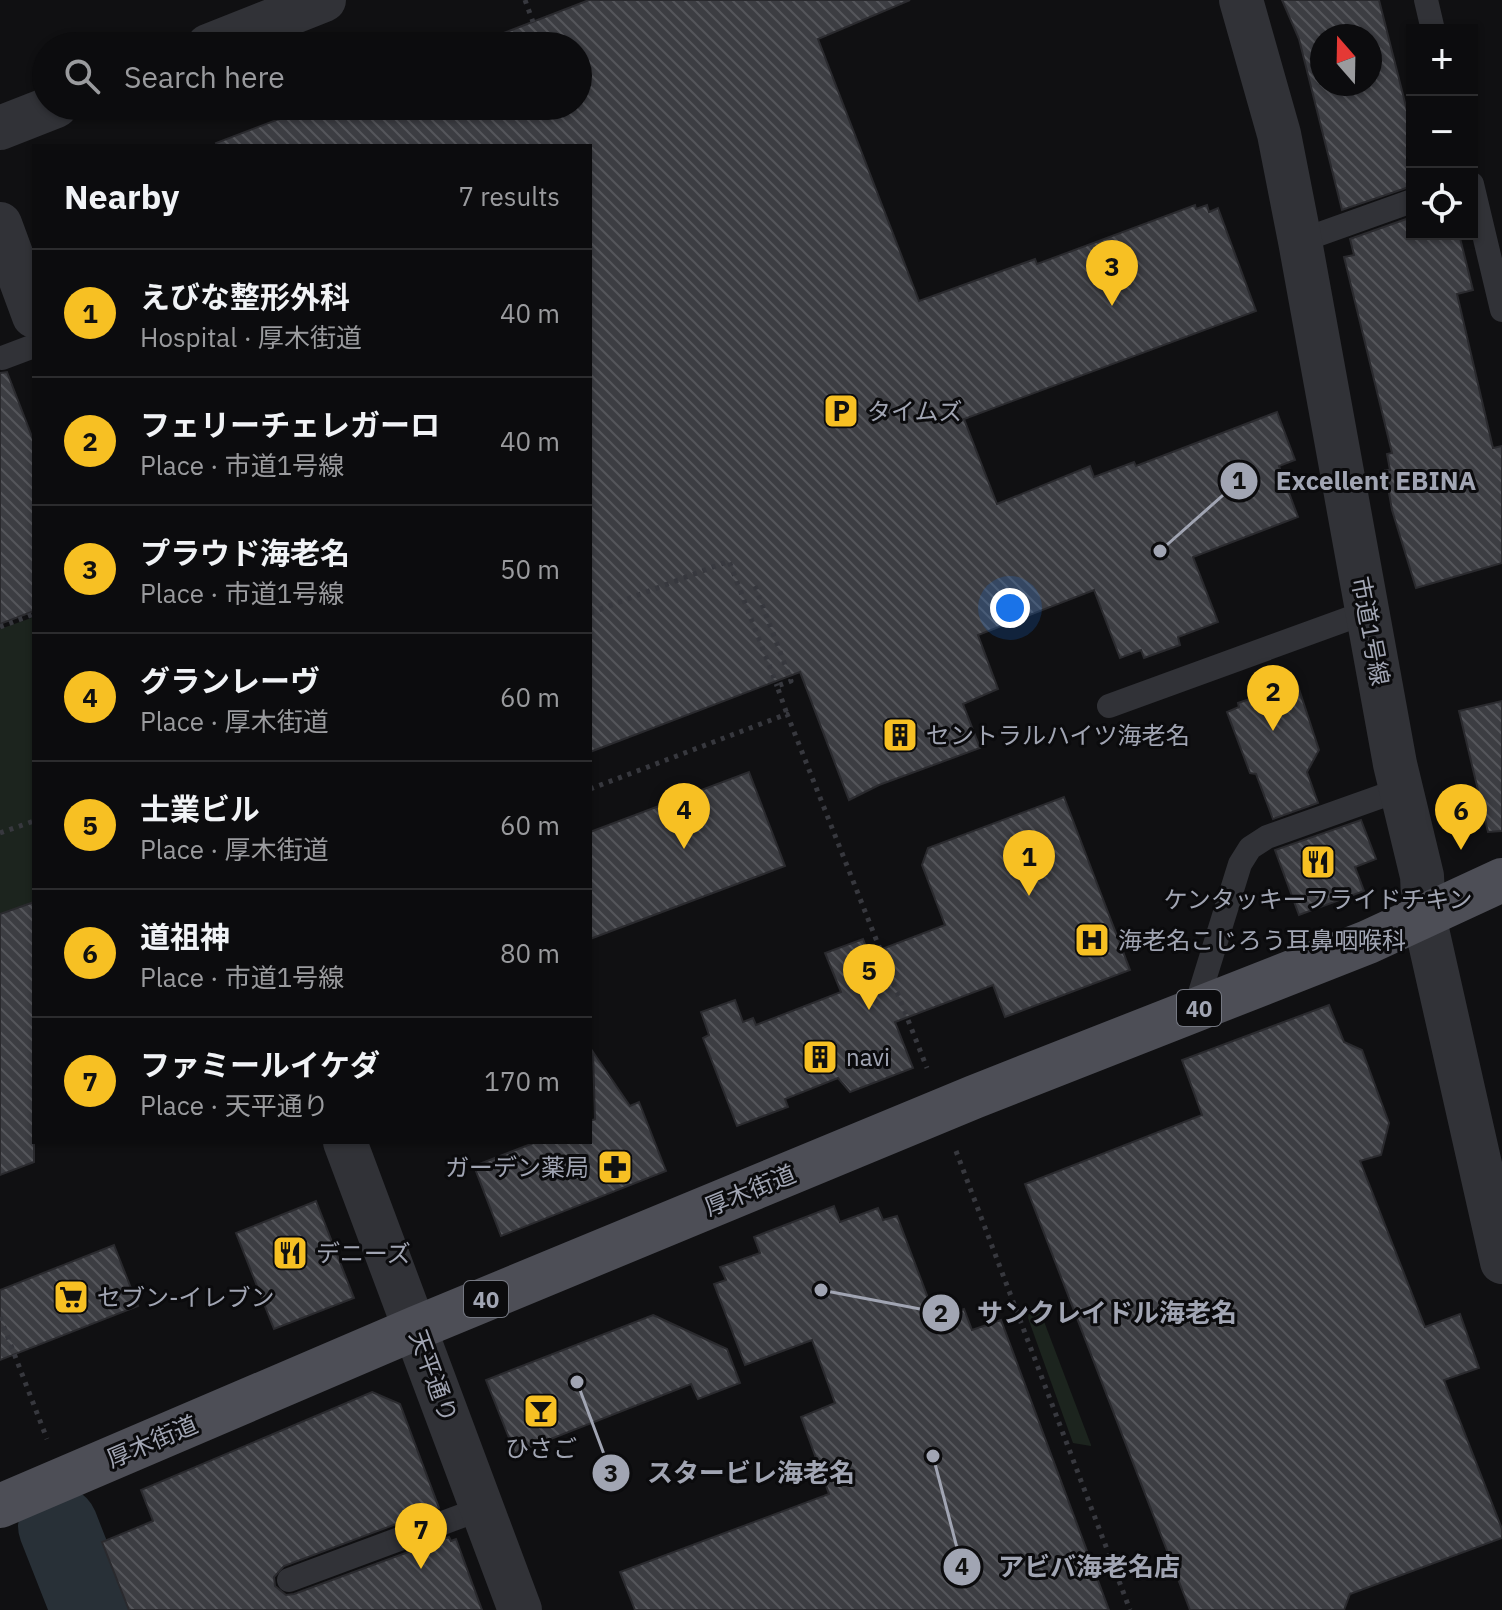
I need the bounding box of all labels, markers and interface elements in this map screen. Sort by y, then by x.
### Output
north arrow [1310,24,1382,96]
map controls [1406,24,1478,240]
button: + [1406,24,1478,96]
search box [32,32,592,120]
icon: search [60,54,104,98]
text: Search here [124,57,285,96]
button: − [1406,96,1478,168]
button: locate [1406,168,1478,240]
text: Nearby [64,174,179,218]
text: 7 results [458,179,560,213]
pin: 3 [1086,240,1138,306]
text: えびな整形外科 [140,277,350,316]
text: 1 [82,296,98,330]
text: 40 m [500,296,560,330]
text: Hospital · 厚木街道 [140,320,362,354]
parking icon: タイムズ [822,392,860,430]
place label: タイムズ [867,395,963,427]
text: フェリーチェレガーロ [140,405,440,444]
text: 2 [82,424,98,458]
text: 40 m [500,424,560,458]
text: Place · 市道1号線 [140,448,344,482]
callout: Excellent EBINA [1219,456,1492,506]
text: Excellent EBINA [1276,463,1476,497]
text: 1 [1232,464,1246,496]
text: プラウド海老名 [140,533,350,572]
text: 3 [82,552,98,586]
text: 50 m [500,552,560,586]
street label: 市道1号線 [1345,574,1397,688]
text: Place · 市道1号線 [140,576,344,610]
your location [990,588,1030,628]
text: グランレーヴ [140,661,320,700]
pin: 2 [1247,665,1299,731]
text: 4 [82,680,98,714]
text: 60 m [500,680,560,714]
text: Place · 厚木街道 [140,704,329,738]
building icon: セントラルハイツ海老名 [881,716,919,754]
place label: セントラルハイツ海老名 [926,719,1190,751]
pin: 4 [658,783,710,849]
pin: 6 [1435,784,1487,850]
text: 士業ビル [140,789,260,828]
text: 5 [82,808,98,842]
text: 60 m [500,808,560,842]
pin: 1 [1003,830,1055,896]
text: Place · 厚木街道 [140,832,329,866]
restaurant icon: ケンタッキーフライドチキン [1299,843,1337,881]
place label: ケンタッキーフライドチキン [1163,883,1473,915]
text: 道祖神 [140,917,230,956]
hospital icon: 海老名こじろう耳鼻咽喉科 [1073,921,1111,959]
place label: 海老名こじろう耳鼻咽喉科 [1118,924,1406,956]
text: 6 [82,936,98,970]
text: 80 m [500,936,560,970]
pin: 5 [843,944,895,1010]
text: Place · 市道1号線 [140,960,344,994]
road number: 40 [1177,990,1221,1026]
building icon: navi [801,1038,839,1076]
place label: navi [846,1041,890,1073]
text: ファミールイケダ [140,1045,380,1084]
text: 7 [82,1064,98,1098]
text: 170 m [484,1064,560,1098]
text: Place · 天平通り [140,1088,329,1122]
pharmacy icon: ガーデン薬局 [596,1148,634,1186]
place label: ガーデン薬局 [445,1151,589,1183]
street label: 厚木街道 [700,1157,800,1223]
restaurant icon: デニーズ [271,1234,309,1272]
place label: デニーズ [316,1237,411,1269]
supermarket icon: セブン-イレブン [52,1278,90,1316]
place label: セブン-イレブン [97,1281,275,1313]
road number: 40 [464,1281,508,1317]
callout: サンクレイドル海老名 [921,1288,1253,1338]
text: サンクレイドル海老名 [977,1295,1237,1329]
text: 2 [934,1297,948,1329]
street label: 天平通り [403,1325,465,1427]
bar icon: ひさご [522,1392,560,1430]
street label: 厚木街道 [102,1408,202,1474]
place label: ひさご [505,1432,577,1464]
callout: スタービレ海老名 [591,1448,871,1498]
text: スタービレ海老名 [647,1455,855,1489]
text: 3 [604,1457,618,1489]
pin: 7 [395,1503,447,1569]
callout: アビバ海老名店 [942,1542,1196,1592]
text: アビバ海老名店 [998,1549,1180,1583]
text: 4 [955,1550,969,1582]

